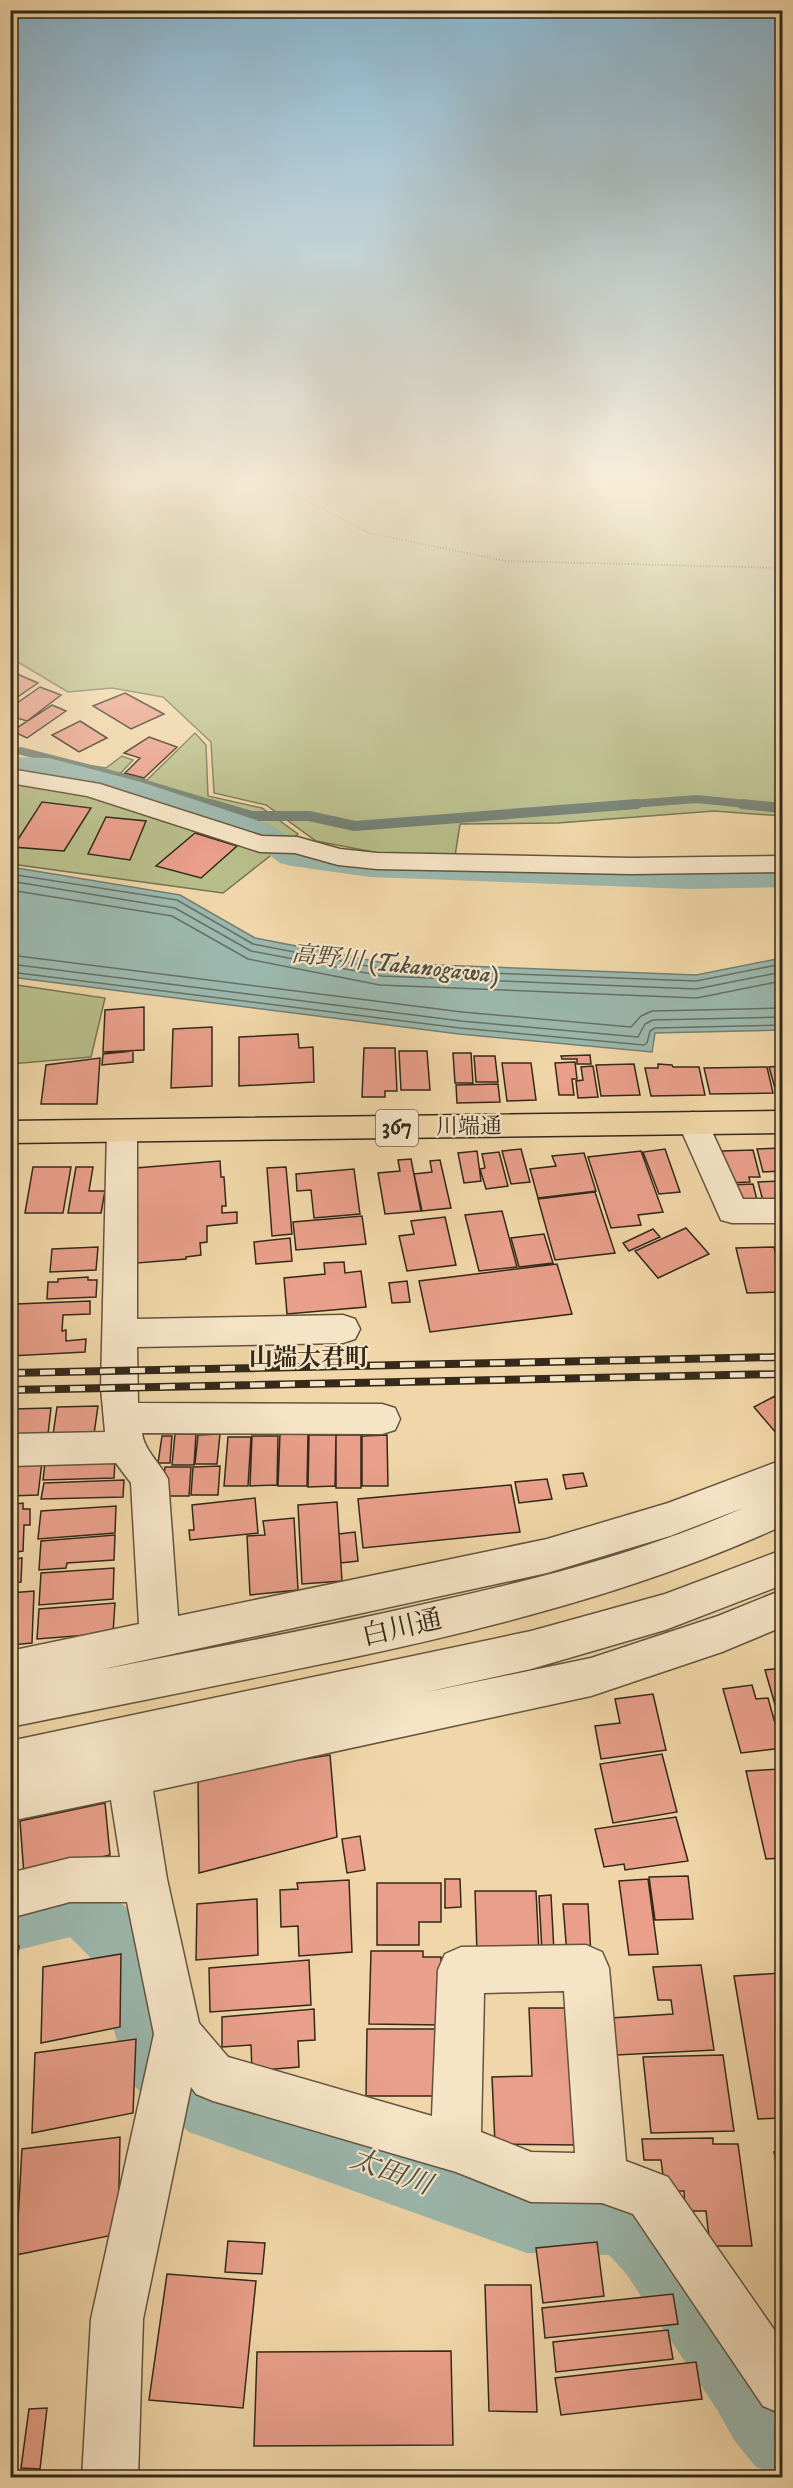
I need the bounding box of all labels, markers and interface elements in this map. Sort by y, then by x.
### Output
water label: 高野川 (Takanogawa) [290,939,500,991]
road number: 367 [376,1110,418,1146]
street label: 川端通 [436,1113,502,1141]
district label: 山端大君町 [249,1343,369,1373]
street label: 白川通 [359,1602,445,1654]
water label: 太田川 [346,2141,439,2204]

